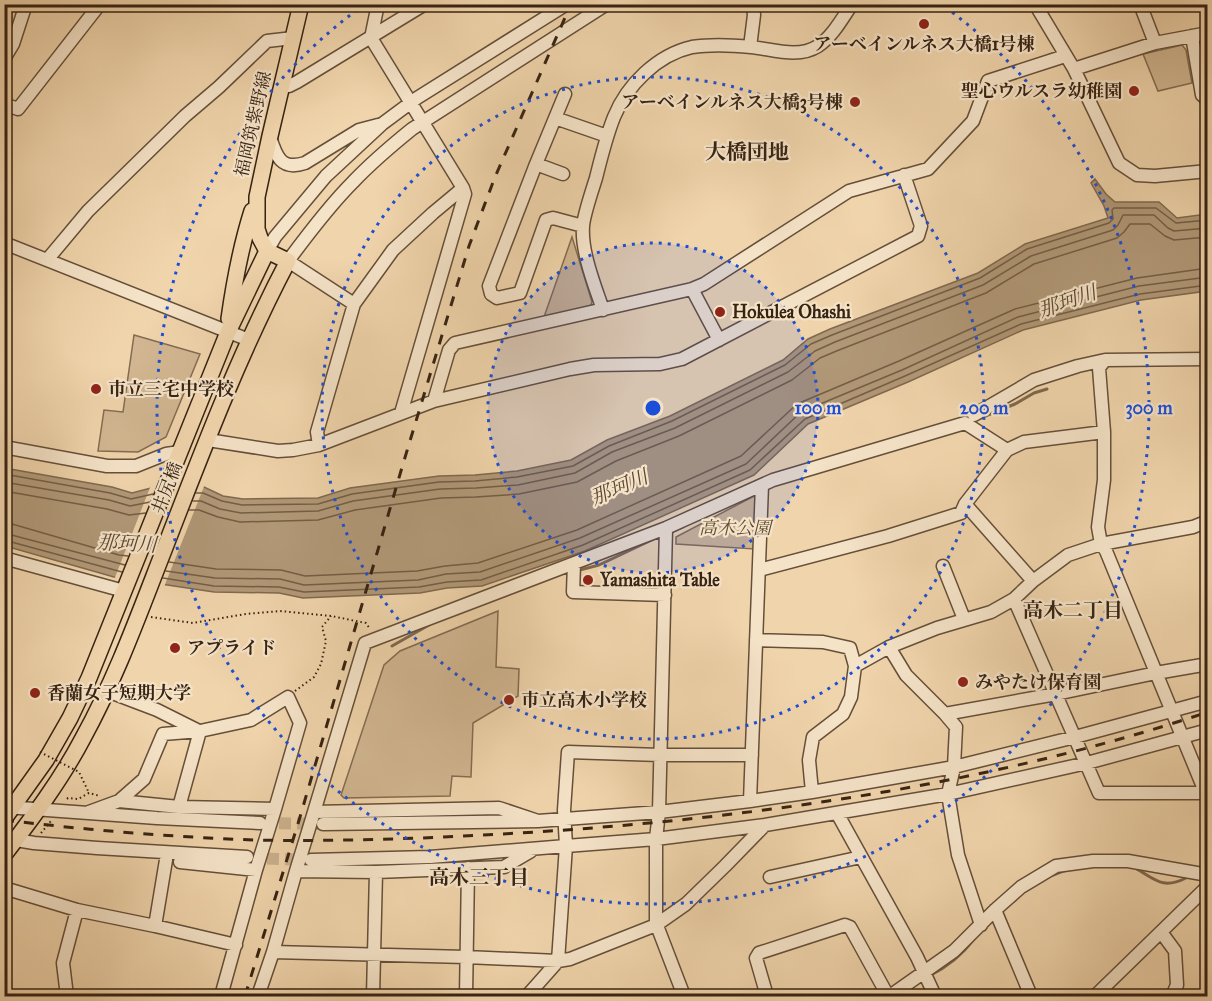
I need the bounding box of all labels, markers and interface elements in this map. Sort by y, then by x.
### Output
marker: アーベインルネス大橋1号棟 [917,17,931,31]
place label: アーベインルネス大橋1号棟 [813,33,1035,55]
street label: 福岡筑紫野線 [230,69,276,179]
place label: 聖心ウルスラ幼稚園 [961,80,1122,102]
marker: 聖心ウルスラ幼稚園 [1127,84,1141,98]
place label: アーベインルネス大橋3号棟 [621,91,843,114]
marker: アーベインルネス大橋3号棟 [848,95,862,109]
district label: 大橋団地 [705,139,789,165]
water label: 那珂川 [1035,279,1101,322]
place label: Hokulea Ohashi [732,301,852,323]
marker: Hokulea Ohashi [713,305,727,319]
place label: 市立三宅中学校 [108,378,234,400]
marker: 市立三宅中学校 [89,382,103,396]
text: 100 m [795,397,842,419]
text: 200 m [960,397,1009,419]
text: 300 m [1125,397,1173,420]
centre of rings [643,398,663,418]
street label: 井尻橋 [147,459,187,517]
water label: 那珂川 [587,463,653,510]
park label: 高木公園 [699,517,774,539]
water label: 那珂川 [96,529,160,557]
place label: Yamashita Table [599,569,720,591]
marker: Yamashita Table [581,573,595,587]
district label: 高木二丁目 [1023,598,1123,622]
place label: アプライド [187,637,276,659]
marker: アプライド [168,641,182,655]
place label: みやたけ保育園 [975,671,1101,693]
marker: みやたけ保育園 [956,675,970,689]
place label: 香蘭女子短期大学 [47,682,191,704]
marker: 香蘭女子短期大学 [28,686,42,700]
place label: 市立高木小学校 [521,689,647,711]
marker: 市立高木小学校 [502,693,516,707]
district label: 高木三丁目 [429,865,529,889]

